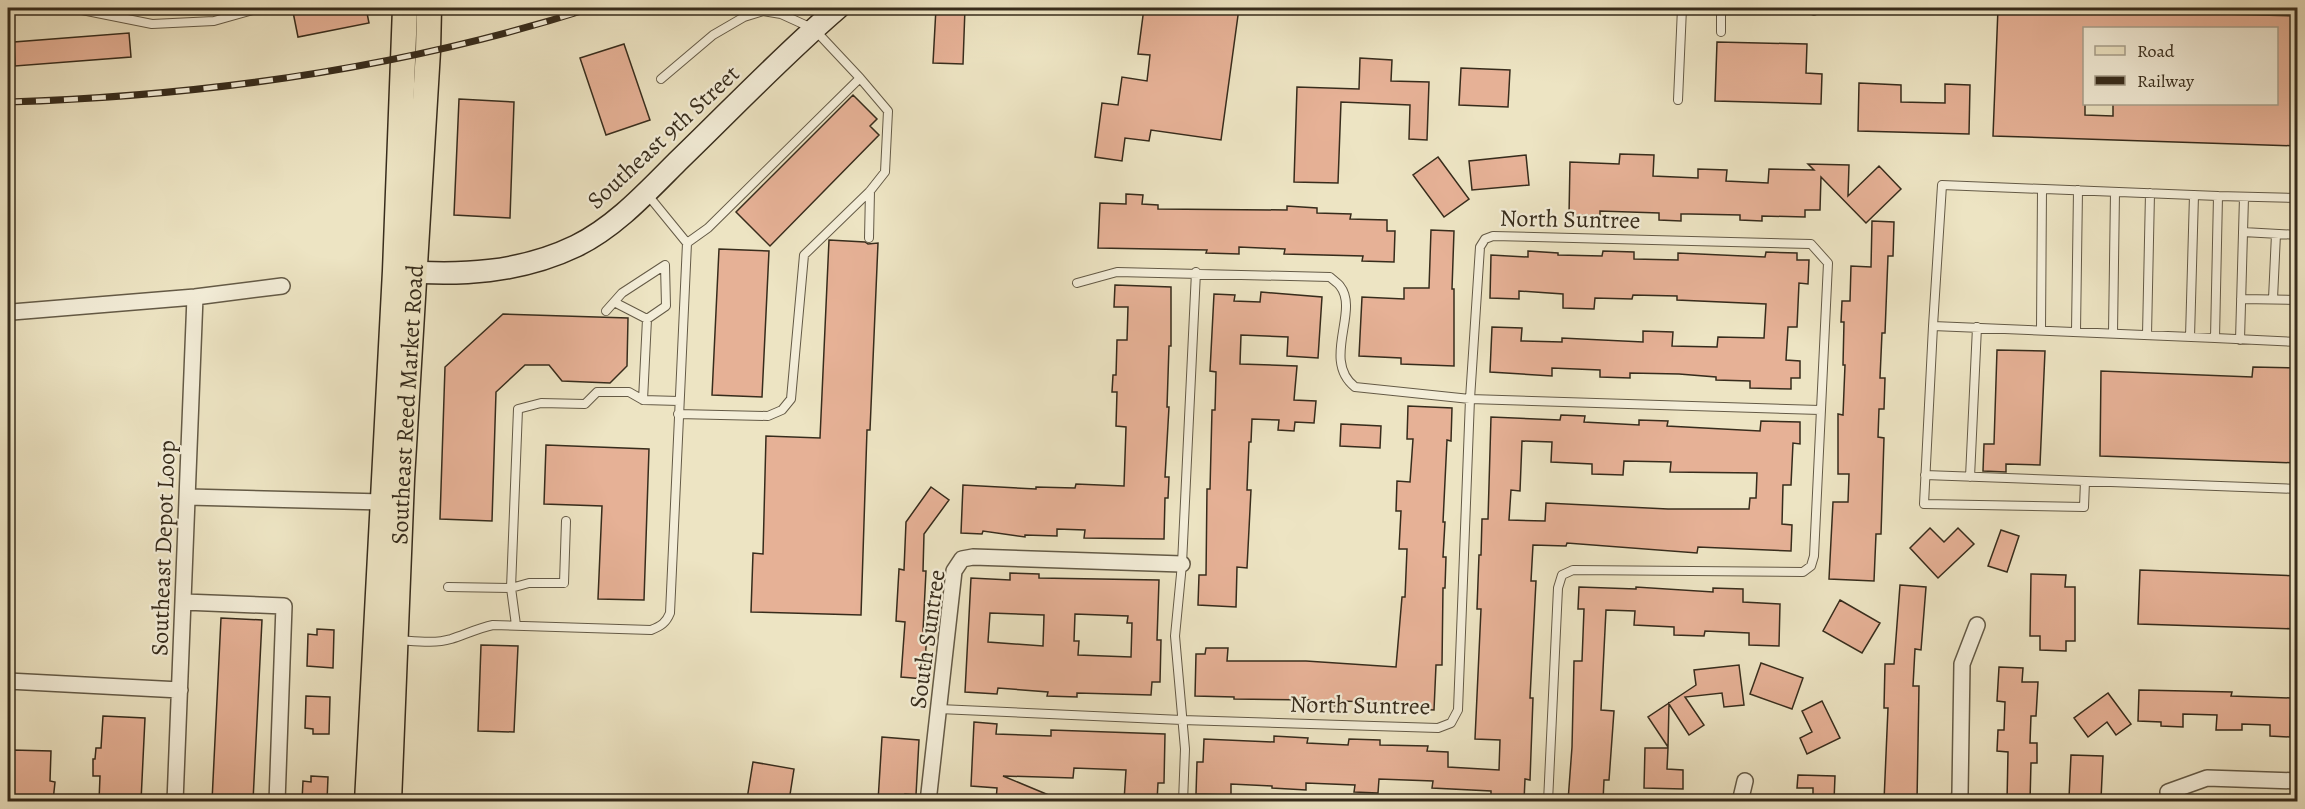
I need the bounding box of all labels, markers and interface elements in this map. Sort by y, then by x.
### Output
legend [2083,27,2278,105]
text: Road [2137,39,2175,63]
street label: Southeast 9th Street [580,58,746,216]
text: Railway [2137,69,2195,93]
street label: North Suntree [1499,202,1641,236]
street label: Southeast Reed Market Road [383,263,431,545]
street label: Southeast Depot Loop [143,440,183,656]
street label: South Suntree [901,568,953,710]
street label: North Suntree [1289,688,1431,722]

